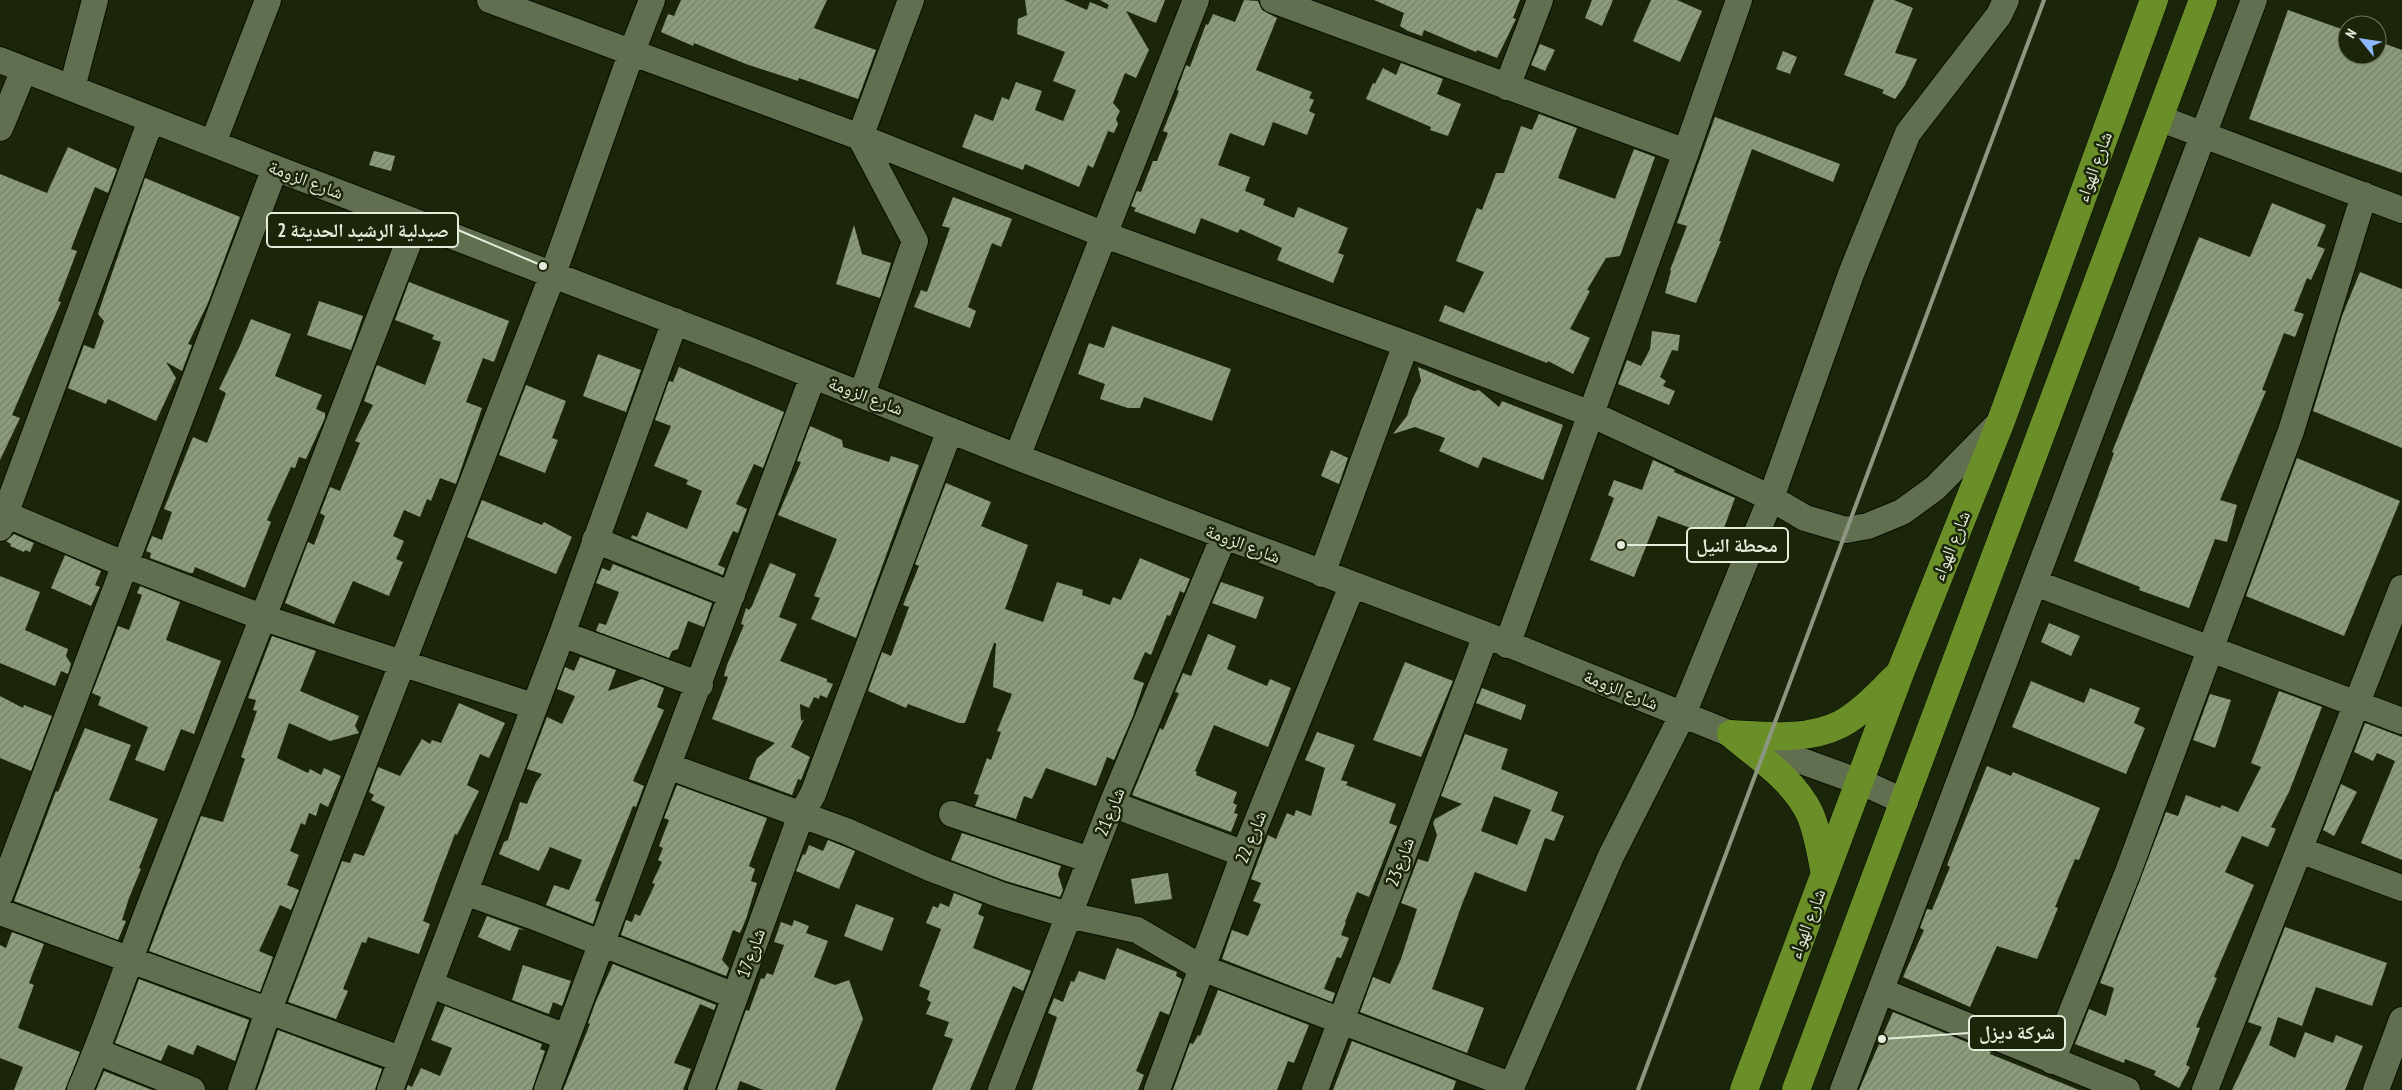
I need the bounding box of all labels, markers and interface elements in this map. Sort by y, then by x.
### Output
north arrow [2337,15,2387,65]
text: N [2341,26,2360,41]
street label: شارع الهواء [2070,128,2117,205]
street label: شارع الزومة [266,155,347,204]
callout: صيدلية الرشيد الحديثة 2 [267,213,458,247]
text: صيدلية الرشيد الحديثة 2 [277,218,449,242]
street label: شارع الزومة [826,371,907,420]
street label: شارع الهواء [1926,507,1975,584]
street label: شارع الزومة [1203,519,1284,568]
callout: محطة النيل [1687,528,1788,562]
text: محطة النيل [1696,533,1778,557]
street label: شارع الزومة [1581,664,1662,715]
street label: شارع21 [1089,784,1130,839]
street label: شارع 22 [1230,807,1271,866]
street label: شارع23 [1380,834,1419,889]
street label: شارع الهواء [1783,885,1830,962]
street label: شارع17 [731,925,770,980]
callout: شركة ديزل [1969,1016,2065,1050]
text: شركة ديزل [1979,1020,2055,1044]

